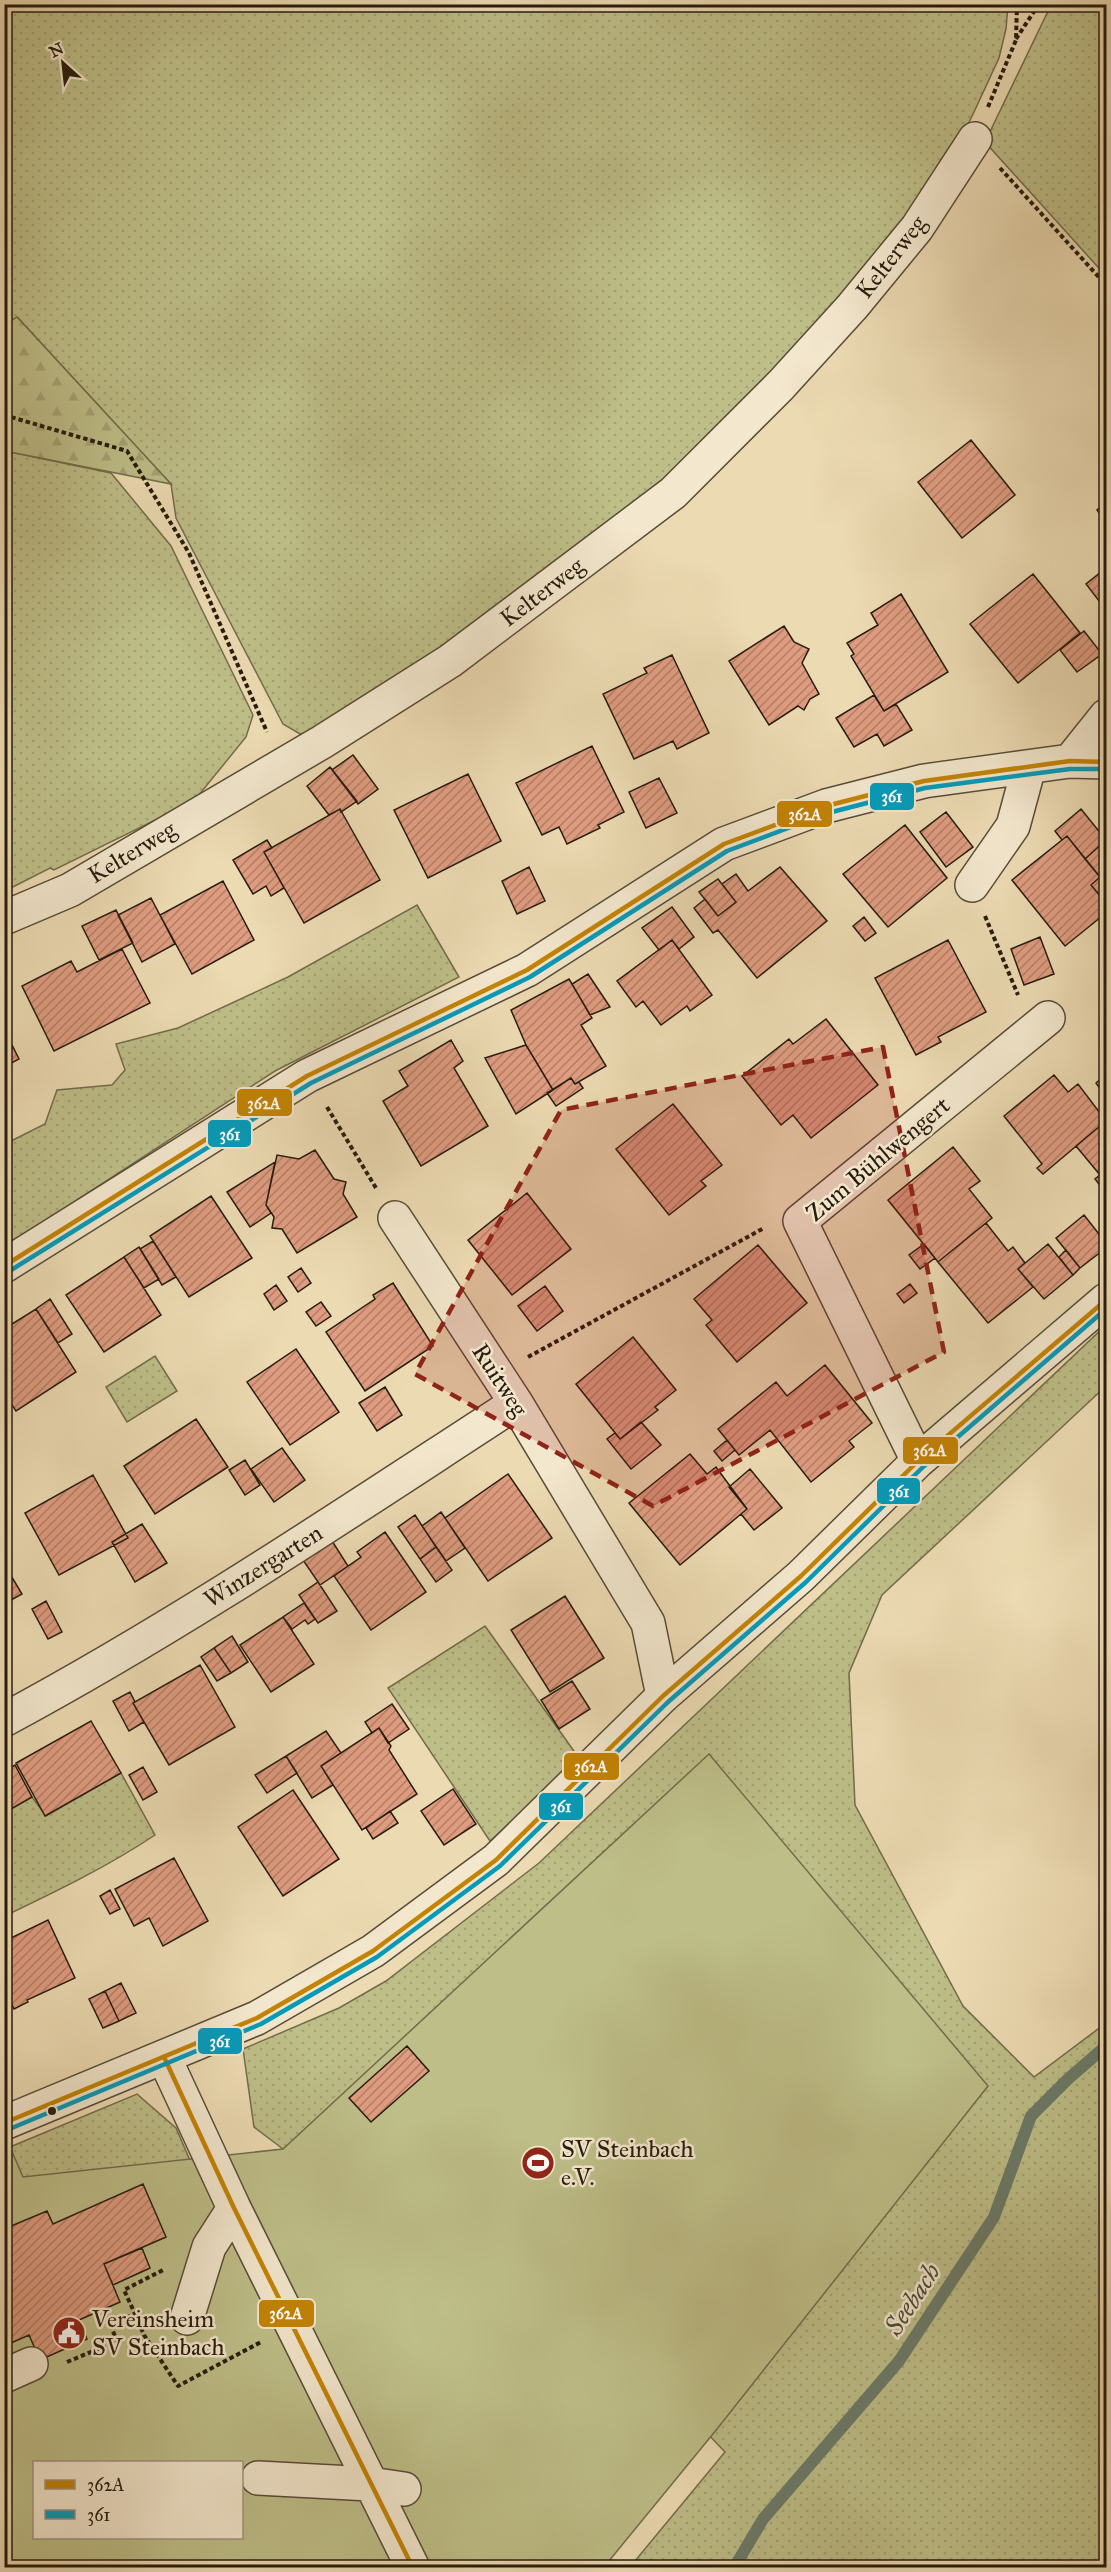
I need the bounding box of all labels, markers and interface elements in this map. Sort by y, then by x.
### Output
north arrow [33,33,93,93]
text: N [46,38,67,62]
street label: Kelterweg [849,209,933,305]
street label: Kelterweg [494,550,591,633]
line badge: 361 [869,782,915,811]
text: 361 [882,787,903,807]
line badge: 362A [776,800,833,828]
text: 362A [788,805,822,825]
street label: Kelterweg [82,814,182,890]
line badge: 362A [236,1088,293,1117]
street label: Zum Bühlwengert [800,1090,956,1228]
text: 362A [247,1094,281,1114]
line badge: 361 [207,1119,252,1148]
text: 361 [220,1125,241,1145]
street label: Ruitweg [465,1338,535,1423]
line badge: 362A [902,1436,959,1465]
text: 362A [913,1441,947,1461]
line badge: 361 [876,1477,921,1505]
text: 361 [889,1482,910,1502]
street label: Winzergarten [198,1518,328,1614]
line badge: 362A [563,1752,620,1781]
text: 362A [574,1757,608,1777]
line badge: 361 [538,1792,584,1821]
text: 361 [551,1797,572,1817]
line badge: 361 [197,2027,243,2055]
text: 361 [210,2032,231,2052]
unlabelled marker [46,2105,58,2117]
place label: SV Steinbach e.V. [561,2134,694,2192]
sports icon: SV Steinbach e.V. [520,2145,556,2181]
water label: Seebach [876,2257,947,2342]
line badge: 362A [258,2299,315,2328]
place label: Vereinsheim SV Steinbach [91,2304,225,2362]
text: 362A [269,2304,303,2324]
public building icon: Vereinsheim SV Steinbach [51,2315,87,2351]
legend [33,2461,243,2539]
text: 362A [87,2474,124,2496]
text: 361 [87,2504,110,2526]

